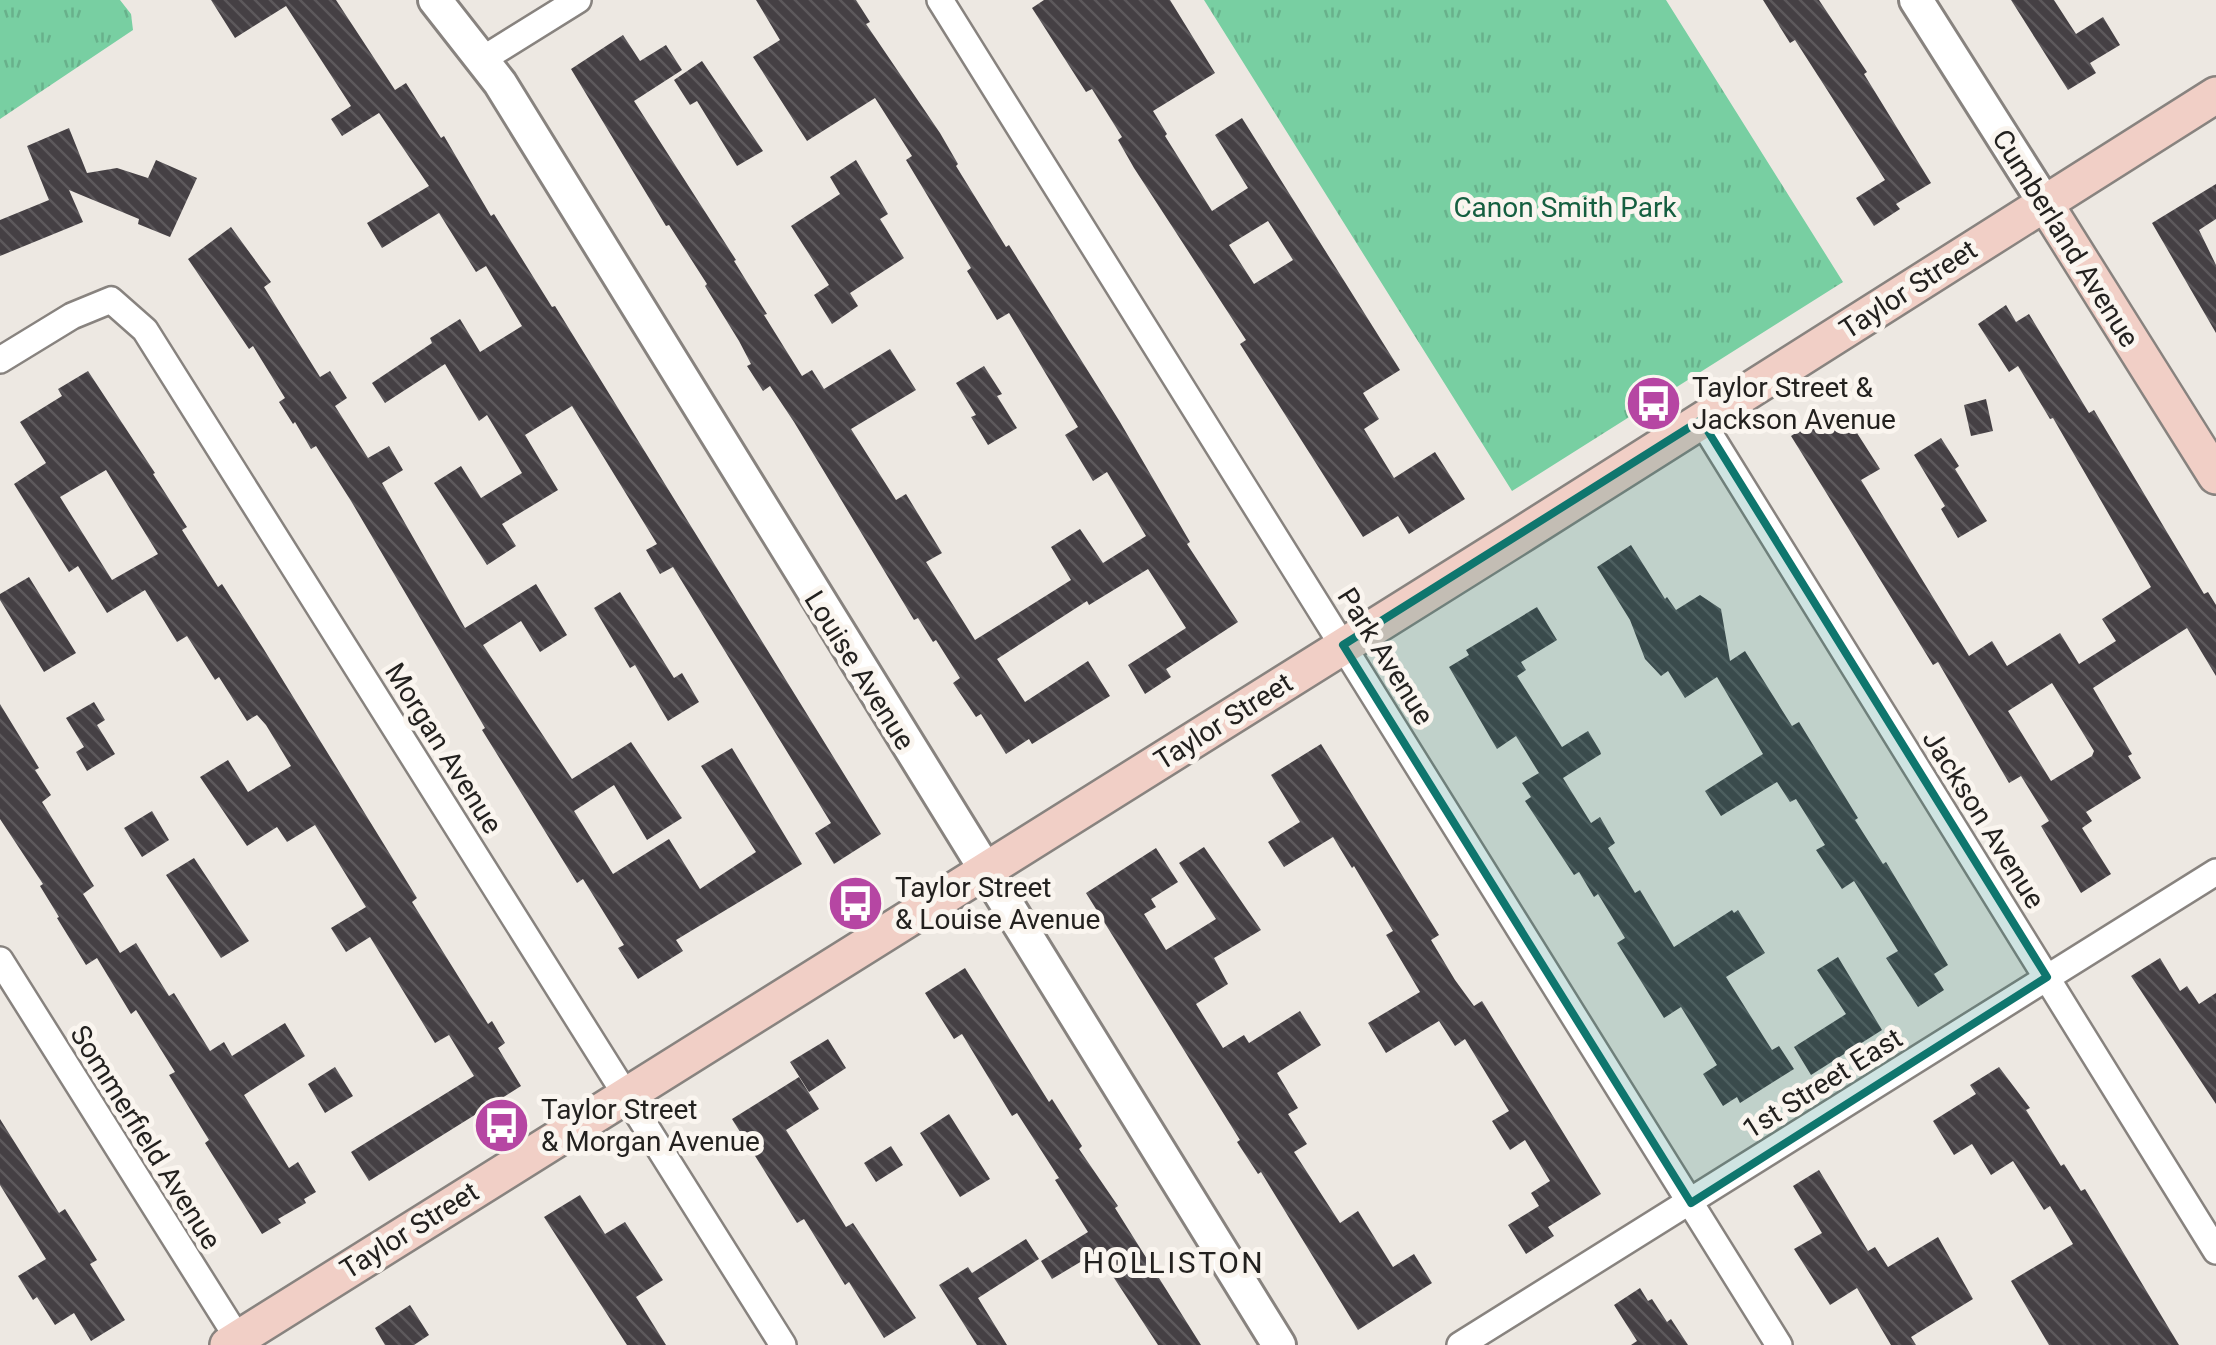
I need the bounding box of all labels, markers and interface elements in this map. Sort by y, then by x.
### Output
street label: Cumberland Avenue [1985,123,2146,353]
park label: Canon Smith Park [1453,191,1677,224]
street label: Taylor Street [1834,233,1983,346]
place label: Taylor Street & Jackson Avenue [1692,371,1896,436]
bus stop icon: Taylor Street & Jackson Avenue [1623,373,1683,433]
street label: Park Avenue [1331,582,1441,731]
street label: Louise Avenue [798,585,922,756]
street label: Morgan Avenue [378,657,509,840]
street label: Taylor Street [1148,666,1298,777]
street label: Jackson Avenue [1916,724,2052,914]
place label: Taylor Street & Louise Avenue [895,871,1100,936]
bus stop icon: Taylor Street & Louise Avenue [826,873,886,933]
street label: Sommerfield Avenue [63,1019,228,1255]
street label: 1st Street East [1736,1021,1908,1146]
place label: Taylor Street & Morgan Avenue [541,1093,760,1158]
bus stop icon: Taylor Street & Morgan Avenue [472,1095,532,1155]
street label: Taylor Street [334,1175,484,1286]
district label: HOLLISTON [1083,1245,1265,1280]

